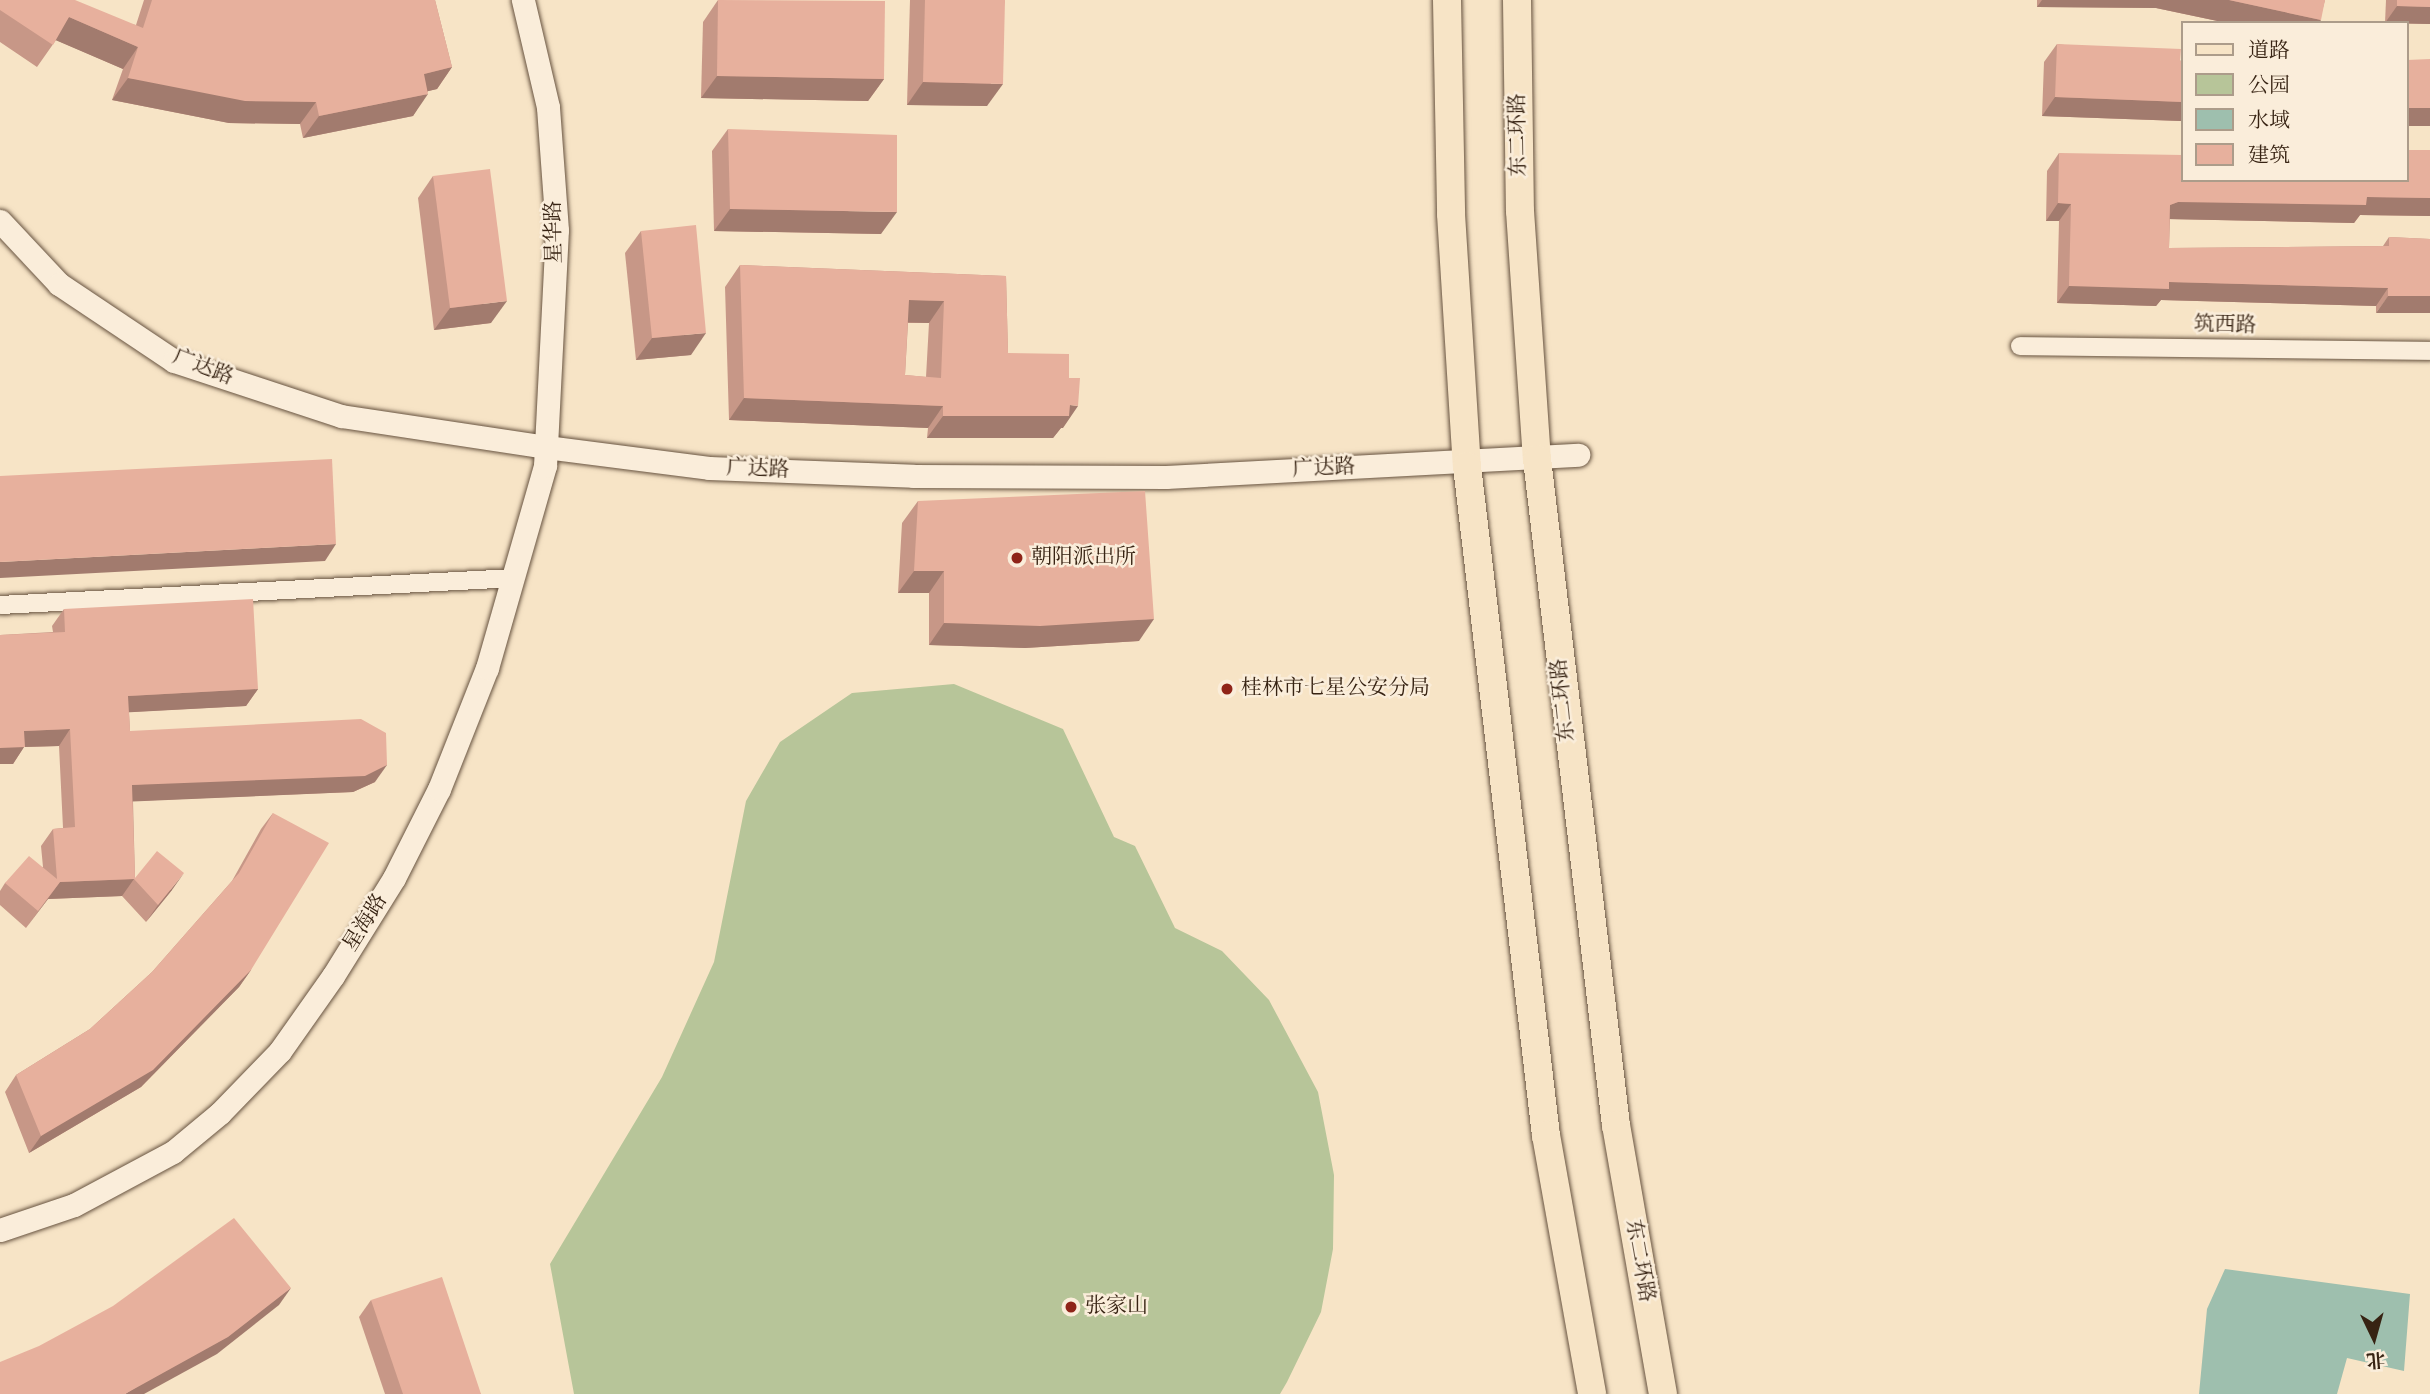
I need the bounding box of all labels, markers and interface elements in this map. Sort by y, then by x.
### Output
legend [2182,21,2409,182]
text: 道路 [2248,37,2290,66]
text: 公园 [2248,72,2290,101]
street label: 东二环路 [1506,93,1532,177]
text: 水域 [2248,107,2290,136]
text: 建筑 [2248,142,2290,171]
street label: 星华路 [542,200,568,264]
street label: 筑西路 [2193,313,2257,339]
street label: 广达路 [169,345,237,391]
street label: 广达路 [1292,455,1356,483]
street label: 广达路 [726,456,790,484]
place label: 朝阳派出所 [1031,545,1136,571]
marker: 朝阳派出所 [1009,550,1025,566]
street label: 东二环路 [1547,657,1581,743]
place label: 桂林市七星公安分局 [1241,676,1430,702]
marker: 桂林市七星公安分局 [1219,681,1235,697]
street label: 星海路 [339,890,393,956]
street label: 东二环路 [1619,1217,1659,1305]
place label: 张家山 [1085,1294,1148,1320]
marker: 张家山 [1063,1299,1079,1315]
north arrow [2339,1303,2409,1373]
text: 北 [2365,1345,2386,1373]

